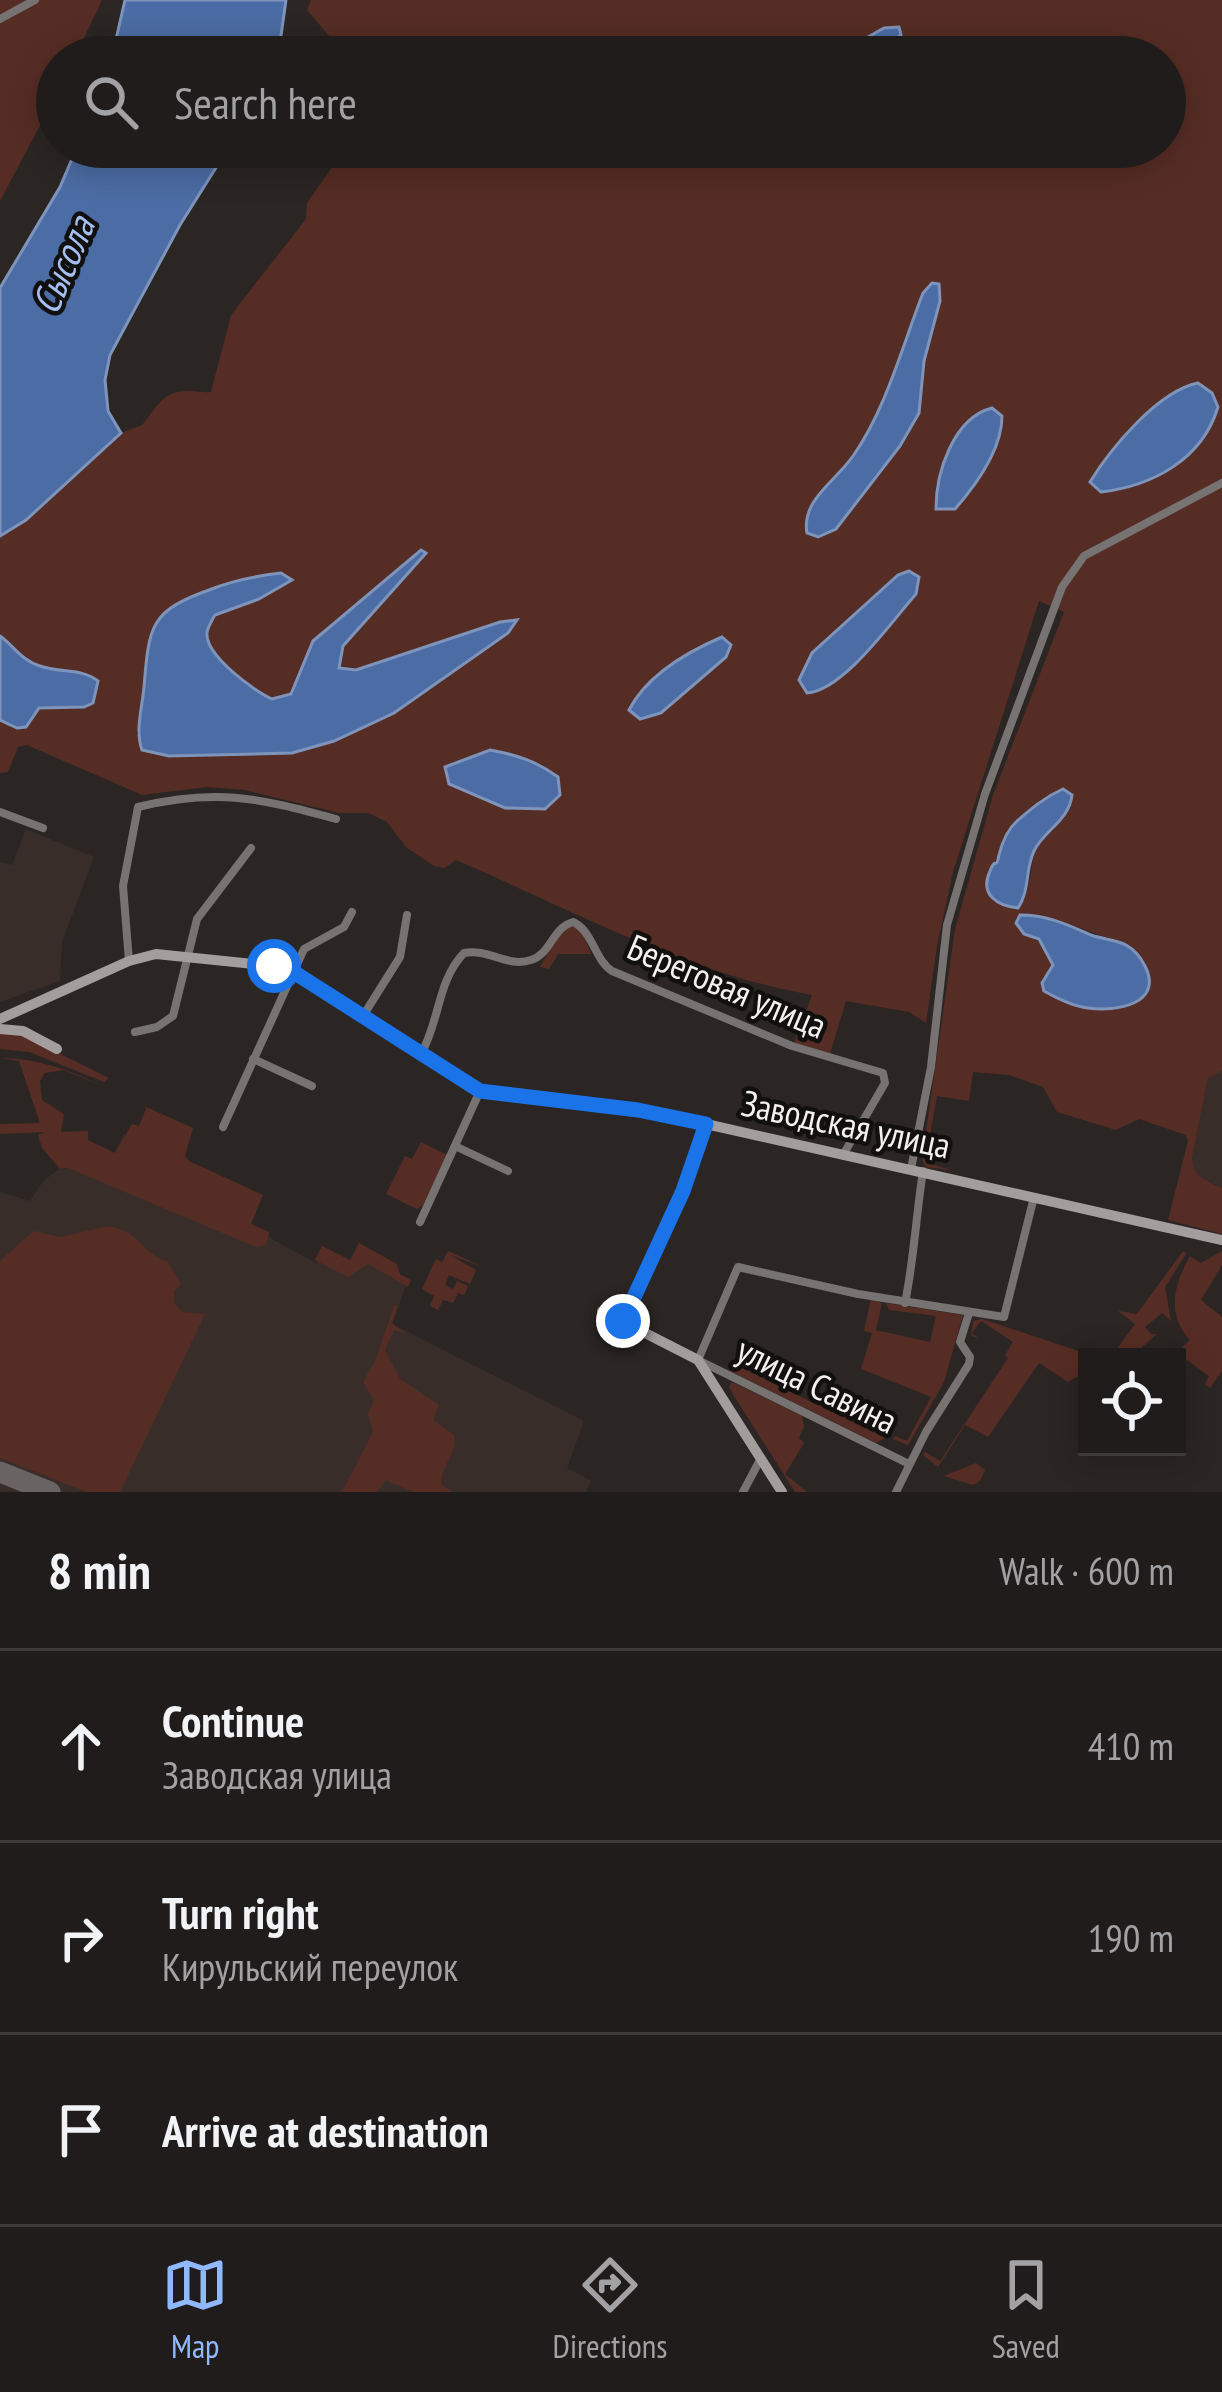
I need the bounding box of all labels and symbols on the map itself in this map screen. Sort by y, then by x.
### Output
water label: Сысола [19,206,107,321]
street label: Береговая улица [621,923,834,1048]
route start [247,939,301,993]
street label: Заводская улица [737,1078,955,1169]
route end [596,1294,650,1348]
street label: улица Савина [729,1326,905,1444]

